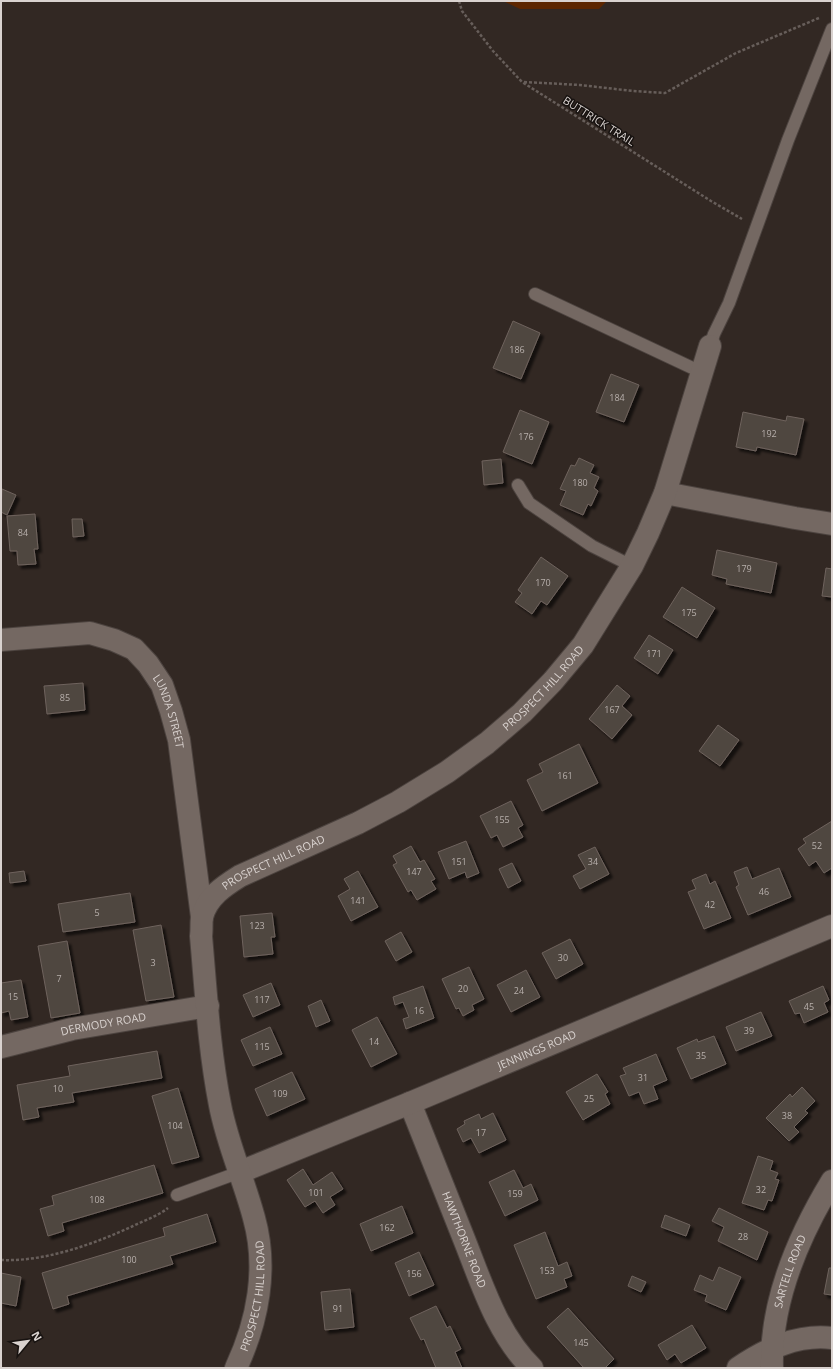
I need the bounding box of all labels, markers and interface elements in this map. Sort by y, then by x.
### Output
street label: BUTTRICK TRAIL [560,92,638,149]
house number: 186 [509,343,525,356]
house number: 184 [609,391,625,404]
house number: 192 [761,427,777,440]
house number: 176 [518,430,534,443]
house number: 180 [572,476,588,489]
house number: 84 [18,526,28,539]
house number: 179 [736,562,752,575]
house number: 170 [535,576,551,589]
house number: 175 [681,606,697,619]
street label: PROSPECT HILL ROAD [499,642,587,734]
house number: 171 [646,647,662,660]
street label: LUNDA STREET [150,671,188,749]
house number: 85 [60,691,70,704]
house number: 167 [604,703,620,716]
house number: 161 [557,769,573,782]
house number: 155 [494,813,510,826]
street label: PROSPECT HILL ROAD [219,831,327,893]
house number: 52 [812,839,822,852]
house number: 151 [451,855,467,868]
house number: 34 [588,855,598,868]
house number: 147 [406,865,422,878]
house number: 46 [759,885,769,898]
house number: 141 [350,894,366,907]
house number: 42 [705,898,715,911]
house number: 5 [94,906,100,919]
house number: 123 [249,919,265,932]
house number: 30 [558,951,568,964]
house number: 3 [150,956,156,969]
house number: 7 [56,972,62,985]
house number: 20 [458,982,468,995]
house number: 24 [514,984,524,997]
house number: 15 [8,990,18,1003]
house number: 117 [254,993,270,1006]
house number: 45 [804,1000,814,1013]
house number: 16 [414,1004,424,1017]
street label: DERMODY ROAD [59,1009,147,1039]
house number: 39 [744,1024,754,1037]
street label: JENNINGS ROAD [494,1026,578,1073]
house number: 14 [369,1035,379,1048]
house number: 115 [254,1040,270,1053]
house number: 35 [696,1049,706,1062]
house number: 31 [638,1071,648,1084]
house number: 10 [53,1082,63,1095]
house number: 109 [272,1087,288,1100]
house number: 25 [584,1092,594,1105]
house number: 38 [782,1109,792,1122]
house number: 104 [167,1119,183,1132]
house number: 17 [476,1126,486,1139]
house number: 32 [756,1183,766,1196]
house number: 101 [308,1186,324,1199]
house number: 159 [507,1187,523,1200]
street label: HAWTHORNE ROAD [439,1189,490,1290]
house number: 108 [89,1193,105,1206]
house number: 162 [379,1221,395,1234]
house number: 28 [738,1230,748,1243]
street label: SARTELL ROAD [770,1232,809,1309]
street label: PROSPECT HILL ROAD [236,1240,267,1353]
house number: 100 [121,1253,137,1266]
house number: 153 [539,1264,555,1277]
house number: 156 [406,1267,422,1280]
house number: 91 [333,1302,343,1315]
north arrow [8,1321,48,1361]
text: N [28,1328,46,1343]
house number: 145 [573,1336,589,1349]

